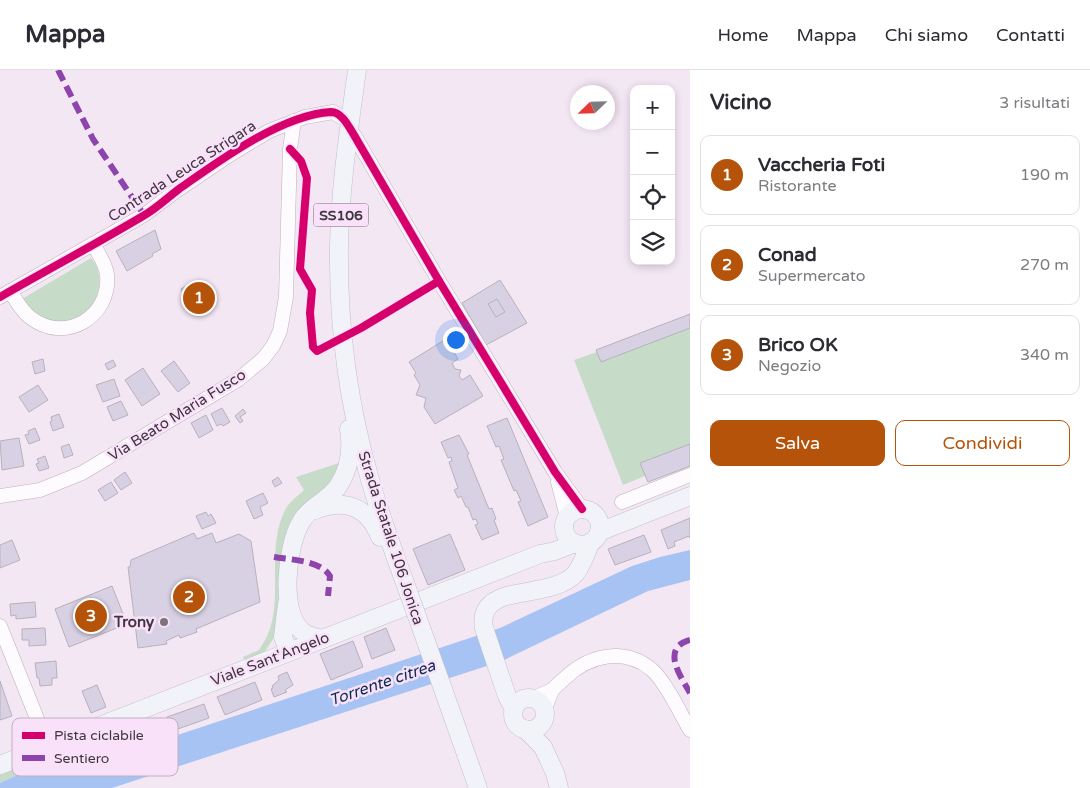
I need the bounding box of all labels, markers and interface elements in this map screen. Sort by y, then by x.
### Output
text: Mappa [25,20,105,49]
text: Home [717,24,768,46]
text: Mappa [796,24,857,46]
text: Chi siamo [885,24,968,46]
text: Contatti [996,24,1065,46]
north arrow [570,85,615,130]
map controls [630,85,675,265]
button: + [630,85,675,130]
text: Vicino [710,90,772,115]
text: 3 risultati [999,93,1070,113]
street label: Contrada Leuca Strigara [105,116,259,226]
button: − [630,130,675,175]
text: Vaccheria Foti [758,154,885,176]
text: 1 [722,165,732,185]
text: 190 m [1020,165,1069,185]
button: locate [630,175,675,220]
text: Ristorante [758,176,836,196]
road number: SS106 [314,204,368,226]
button: layers [630,220,675,265]
text: Conad [758,244,817,266]
text: 2 [722,255,732,275]
text: 270 m [1020,255,1069,275]
text: Supermercato [758,266,865,286]
pin: 1 [183,279,215,317]
your location [443,327,469,353]
text: Brico OK [758,334,838,356]
text: 3 [722,345,732,365]
text: 340 m [1020,345,1069,365]
text: Negozio [758,356,821,376]
street label: Via Beato Maria Fusco [105,365,249,465]
button: Salva [710,420,885,466]
button: Condividi [895,420,1070,466]
street label: Strada Statale 106 Jonica [354,449,428,627]
pin: 2 [173,578,205,616]
pin: 3 [75,597,107,635]
place label: Trony [113,613,154,632]
marker: Trony [158,616,170,628]
street label: Viale Sant'Angelo [208,628,332,690]
water label: Torrente citrea [327,655,439,710]
legend [12,718,178,776]
text: Pista ciclabile [54,727,144,744]
text: Sentiero [54,750,109,767]

